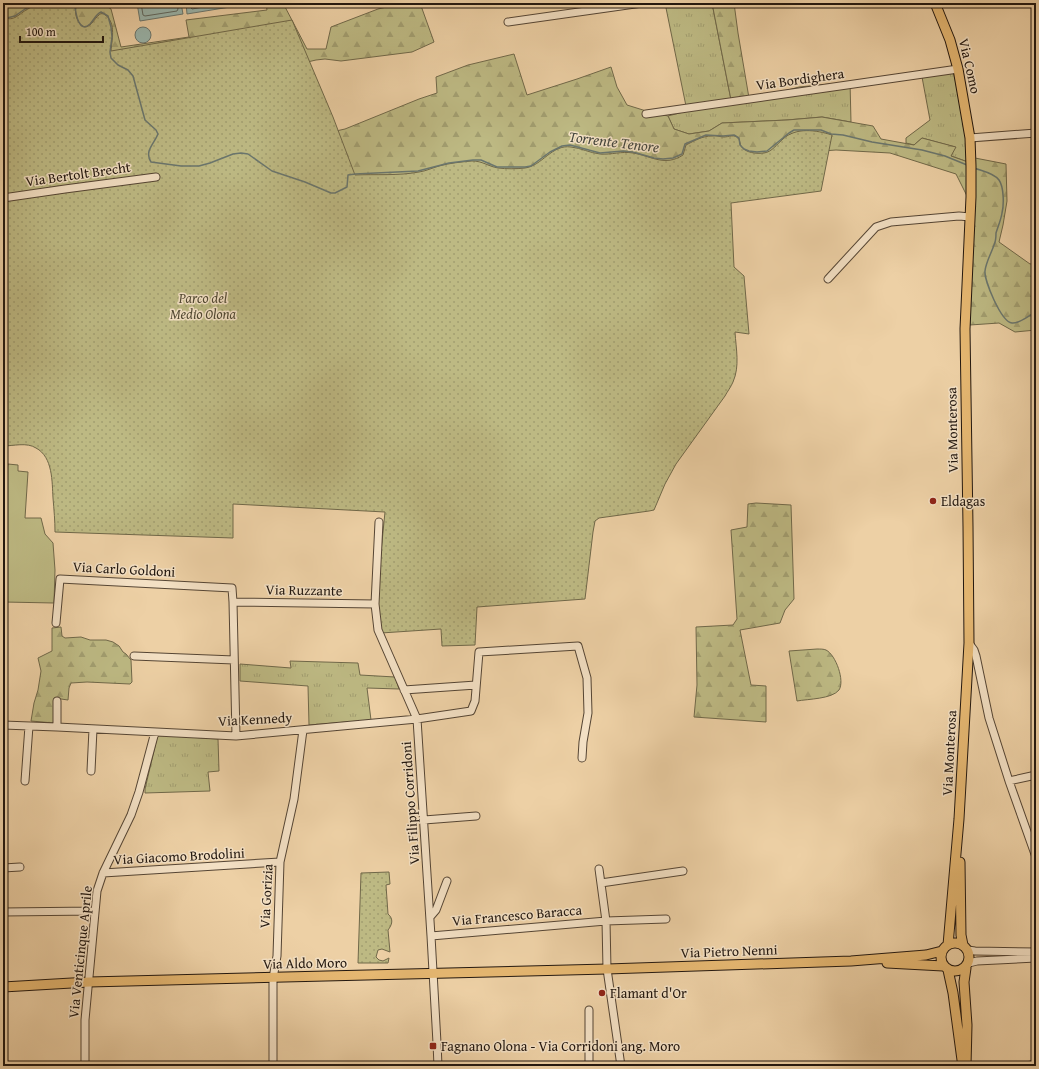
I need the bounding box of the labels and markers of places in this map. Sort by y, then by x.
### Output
place label: Eldagas [941,491,985,511]
marker: Eldagas [928,496,938,506]
place label: Flamant d'Or [610,983,687,1003]
marker: Flamant d'Or [597,988,607,998]
place label: Fagnano Olona - Via Corridoni ang. Moro [441,1036,680,1056]
marker: Fagnano Olona - Via Corridoni ang. Moro [428,1041,438,1051]

